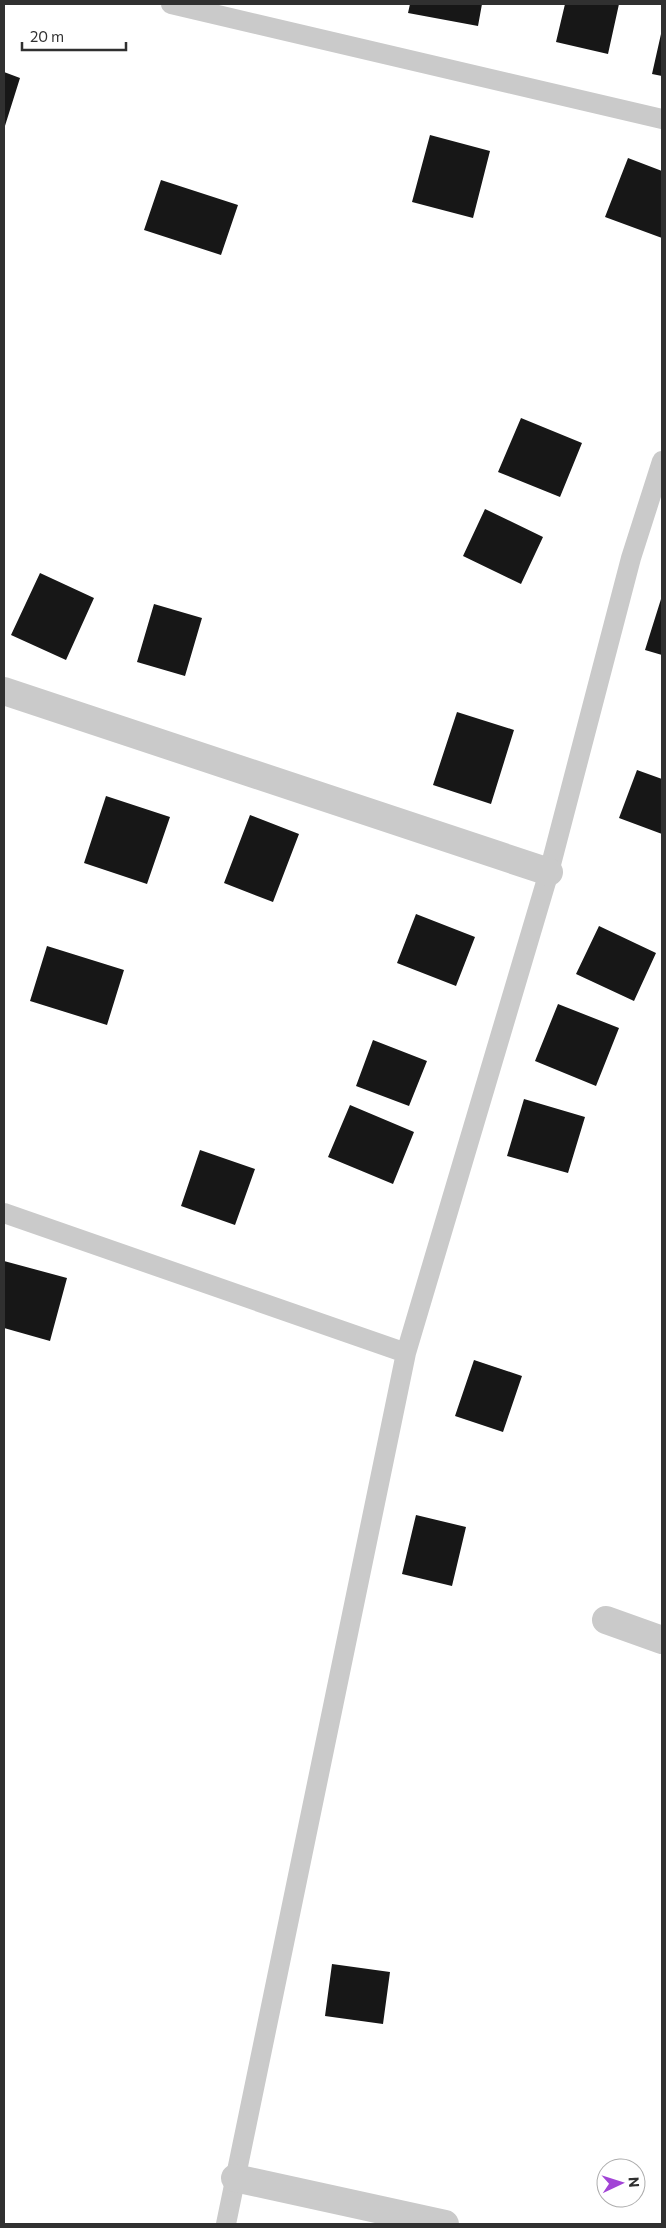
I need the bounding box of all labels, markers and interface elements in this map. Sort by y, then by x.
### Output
scale bar [22,20,126,52]
text: 20 m [30,27,64,45]
north arrow [596,2158,646,2208]
text: N [626,2176,643,2188]

